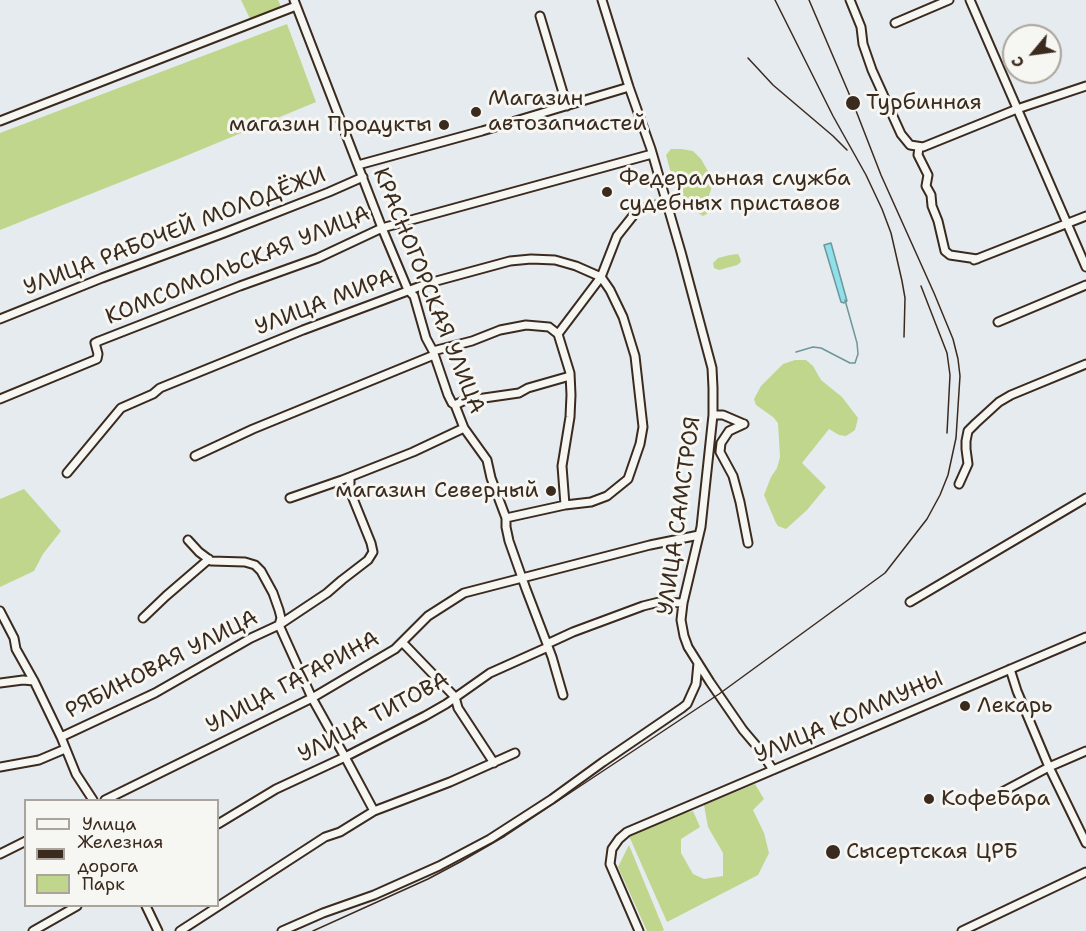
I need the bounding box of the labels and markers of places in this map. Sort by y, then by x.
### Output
place label: Магазин автозапчастей [488,86,647,138]
place label: Турбинная [866,90,982,116]
marker: Турбинная [844,94,862,112]
marker: Магазин автозапчастей [469,105,483,119]
place label: магазин Продукты [229,112,432,138]
marker: магазин Продукты [437,118,451,132]
place label: Федеральная служба судебных приставов [619,166,851,218]
marker: Федеральная служба судебных приставов [600,185,614,199]
place label: магазин Северный [335,478,539,504]
marker: магазин Северный [544,484,558,498]
place label: Лекарь [977,693,1053,719]
marker: Лекарь [958,699,972,713]
place label: КофеБара [941,786,1050,812]
marker: КофеБара [922,792,936,806]
place label: Сысертская ЦРБ [846,839,1018,865]
marker: Сысертская ЦРБ [824,843,842,861]

